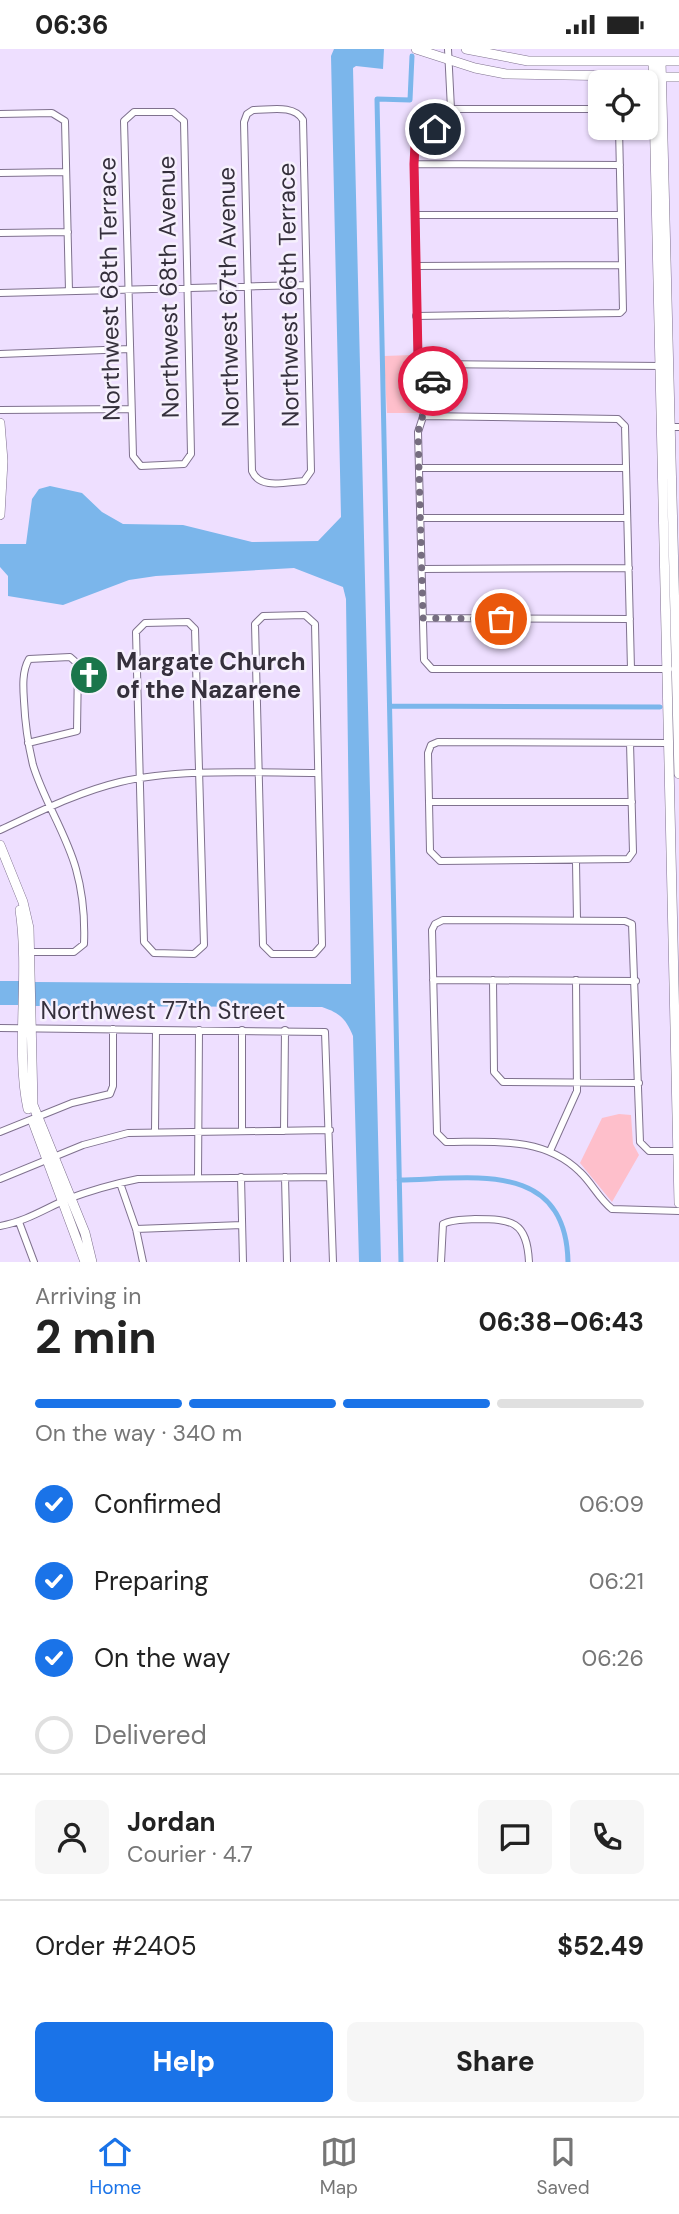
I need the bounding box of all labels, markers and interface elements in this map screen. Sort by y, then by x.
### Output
text: 06:36 [35,8,109,42]
map controls [588,70,658,140]
button: locate [588,70,658,140]
pin [405,99,465,159]
icon: home [416,110,454,148]
street label: Northwest 68th Avenue [150,155,186,419]
street label: Northwest 68th Terrace [91,157,127,421]
street label: Northwest 66th Terrace [270,162,306,428]
street label: Northwest 67th Avenue [210,167,246,427]
courier [398,346,468,416]
icon: car [414,362,452,400]
pin [471,589,531,649]
icon: bag [482,600,520,638]
place label: Margate Church of the Nazarene [116,646,306,705]
church icon: Margate Church of the Nazarene [68,654,110,696]
street label: Northwest 77th Street [41,995,285,1026]
text: Arriving in [35,1281,141,1311]
text: 06:38–06:43 [478,1305,644,1339]
text: 2 min [35,1307,157,1367]
text: On the way · 340 m [35,1418,242,1448]
icon: check [35,1485,73,1523]
text: Confirmed [94,1487,221,1521]
text: 06:09 [579,1489,644,1519]
icon: check [35,1562,73,1600]
text: Preparing [94,1564,209,1598]
text: 06:21 [589,1566,644,1596]
icon: check [35,1639,73,1677]
text: On the way [94,1641,230,1675]
text: 06:26 [581,1643,644,1673]
text: Delivered [94,1718,207,1752]
button: person [35,1800,109,1874]
button: chat [478,1800,552,1874]
button: phone [570,1800,644,1874]
text: Jordan [127,1805,216,1839]
text: Courier · 4.7 [127,1839,253,1869]
text: Order #2405 [35,1929,197,1963]
text: $52.49 [557,1929,644,1963]
button: Help [35,2022,333,2102]
button: Share [347,2022,644,2102]
tab: Home [89,2133,141,2200]
tab: Map [320,2133,358,2200]
tab: Saved [536,2133,590,2200]

